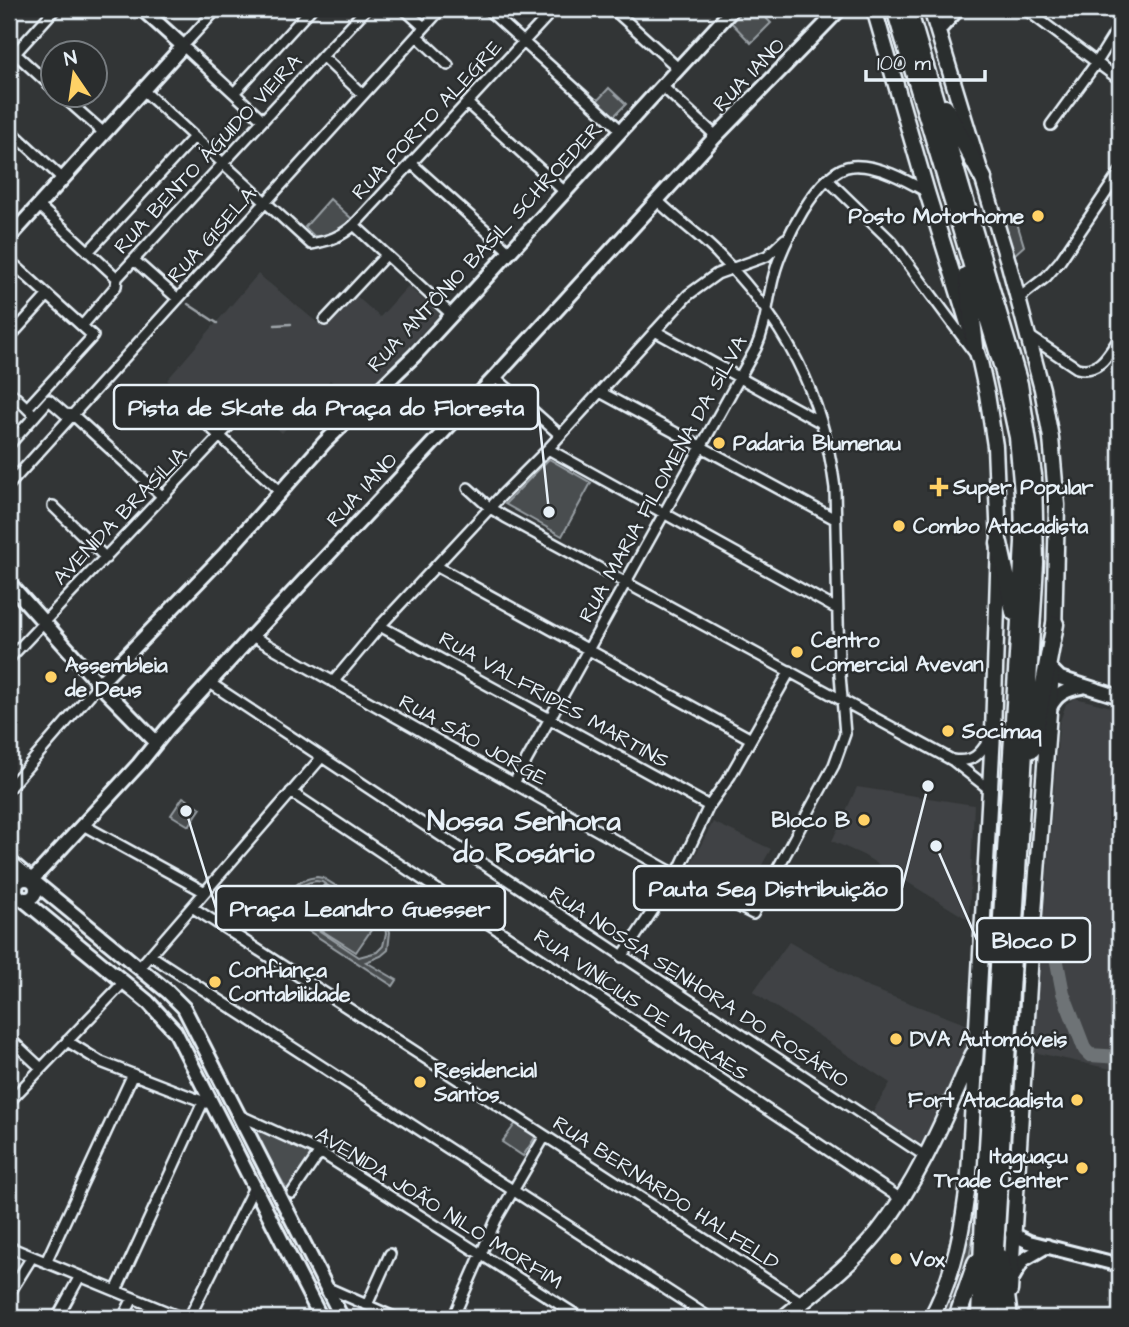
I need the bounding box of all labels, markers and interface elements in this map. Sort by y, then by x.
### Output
street label: RUA IANO [706,32,792,118]
street label: RUA PORTO ALEGRE [345,33,509,206]
north arrow [38,38,108,108]
scale bar [866,38,986,82]
text: N [62,44,79,73]
street label: RUA BENTO ÁGUIDO VIEIRA [107,47,309,260]
text: 100 m [877,49,932,78]
street label: RUA ANTÔNIO BASIL SCHROEDER [361,115,609,379]
street label: RUA GISELA [161,180,263,289]
place label: Posto Motorhome [849,202,1025,231]
marker: Posto Motorhome [1030,208,1046,224]
street label: RUA MARIA FILOMENA DA SILVA [572,330,754,628]
callout: Pista de Skate da Praça do Floresta [114,385,538,429]
text: Pista de Skate da Praça do Floresta [128,392,524,424]
place label: Padaria Blumenau [733,429,901,458]
marker: Padaria Blumenau [711,435,727,451]
street label: AVENIDA BRASÍLIA [46,440,194,592]
street label: RUA IANO [320,446,404,534]
place label: Super Popular [952,473,1094,503]
marker: Super Popular [931,479,947,495]
place label: Combo Atacadista [913,512,1089,541]
marker: Combo Atacadista [891,518,907,534]
street label: RUA VALFRIDES MARTINS [434,625,674,775]
place label: Centro Comercial Avevan [811,626,984,679]
marker: Centro Comercial Avevan [789,644,805,660]
place label: Assembleia de Deus [64,651,168,704]
marker: Assembleia de Deus [43,669,59,685]
street label: RUA SÃO JORGE [394,687,553,793]
place label: Socimaq [961,717,1042,747]
marker: Socimaq [940,723,956,739]
district label: Nossa Senhora do Rosário [427,802,621,873]
place label: Bloco B [772,806,850,835]
marker: Bloco B [856,812,872,828]
callout: Pauta Seg Distribuição [634,866,902,910]
text: Pauta Seg Distribuição [648,873,888,906]
street label: RUA NOSSA SENHORA DO ROSÁRIO [544,879,854,1095]
callout: Praça Leandro Guesser [216,886,505,930]
text: Praça Leandro Guesser [230,893,491,925]
callout: Bloco D [977,918,1090,962]
street label: RUA VINÍCIUS DE MORAES [528,922,754,1088]
text: Bloco D [992,925,1076,957]
place label: Confiança Contabilidade [229,956,351,1009]
marker: Confiança Contabilidade [207,974,223,990]
place label: DVA Automóveis [910,1025,1068,1054]
marker: DVA Automóveis [888,1031,904,1047]
place label: Residencial Santos [433,1056,538,1109]
marker: Residencial Santos [412,1074,428,1090]
place label: Fort Atacadista [908,1086,1063,1115]
marker: Fort Atacadista [1069,1092,1085,1108]
street label: RUA BERNARDO HALFELD [547,1109,785,1277]
street label: AVENIDA JOÃO NILO MORFIM [310,1120,568,1296]
place label: Itaguaçu Trade Center [933,1142,1068,1195]
marker: Itaguaçu Trade Center [1074,1160,1090,1176]
place label: Vox [909,1245,946,1274]
marker: Vox [888,1251,904,1267]

